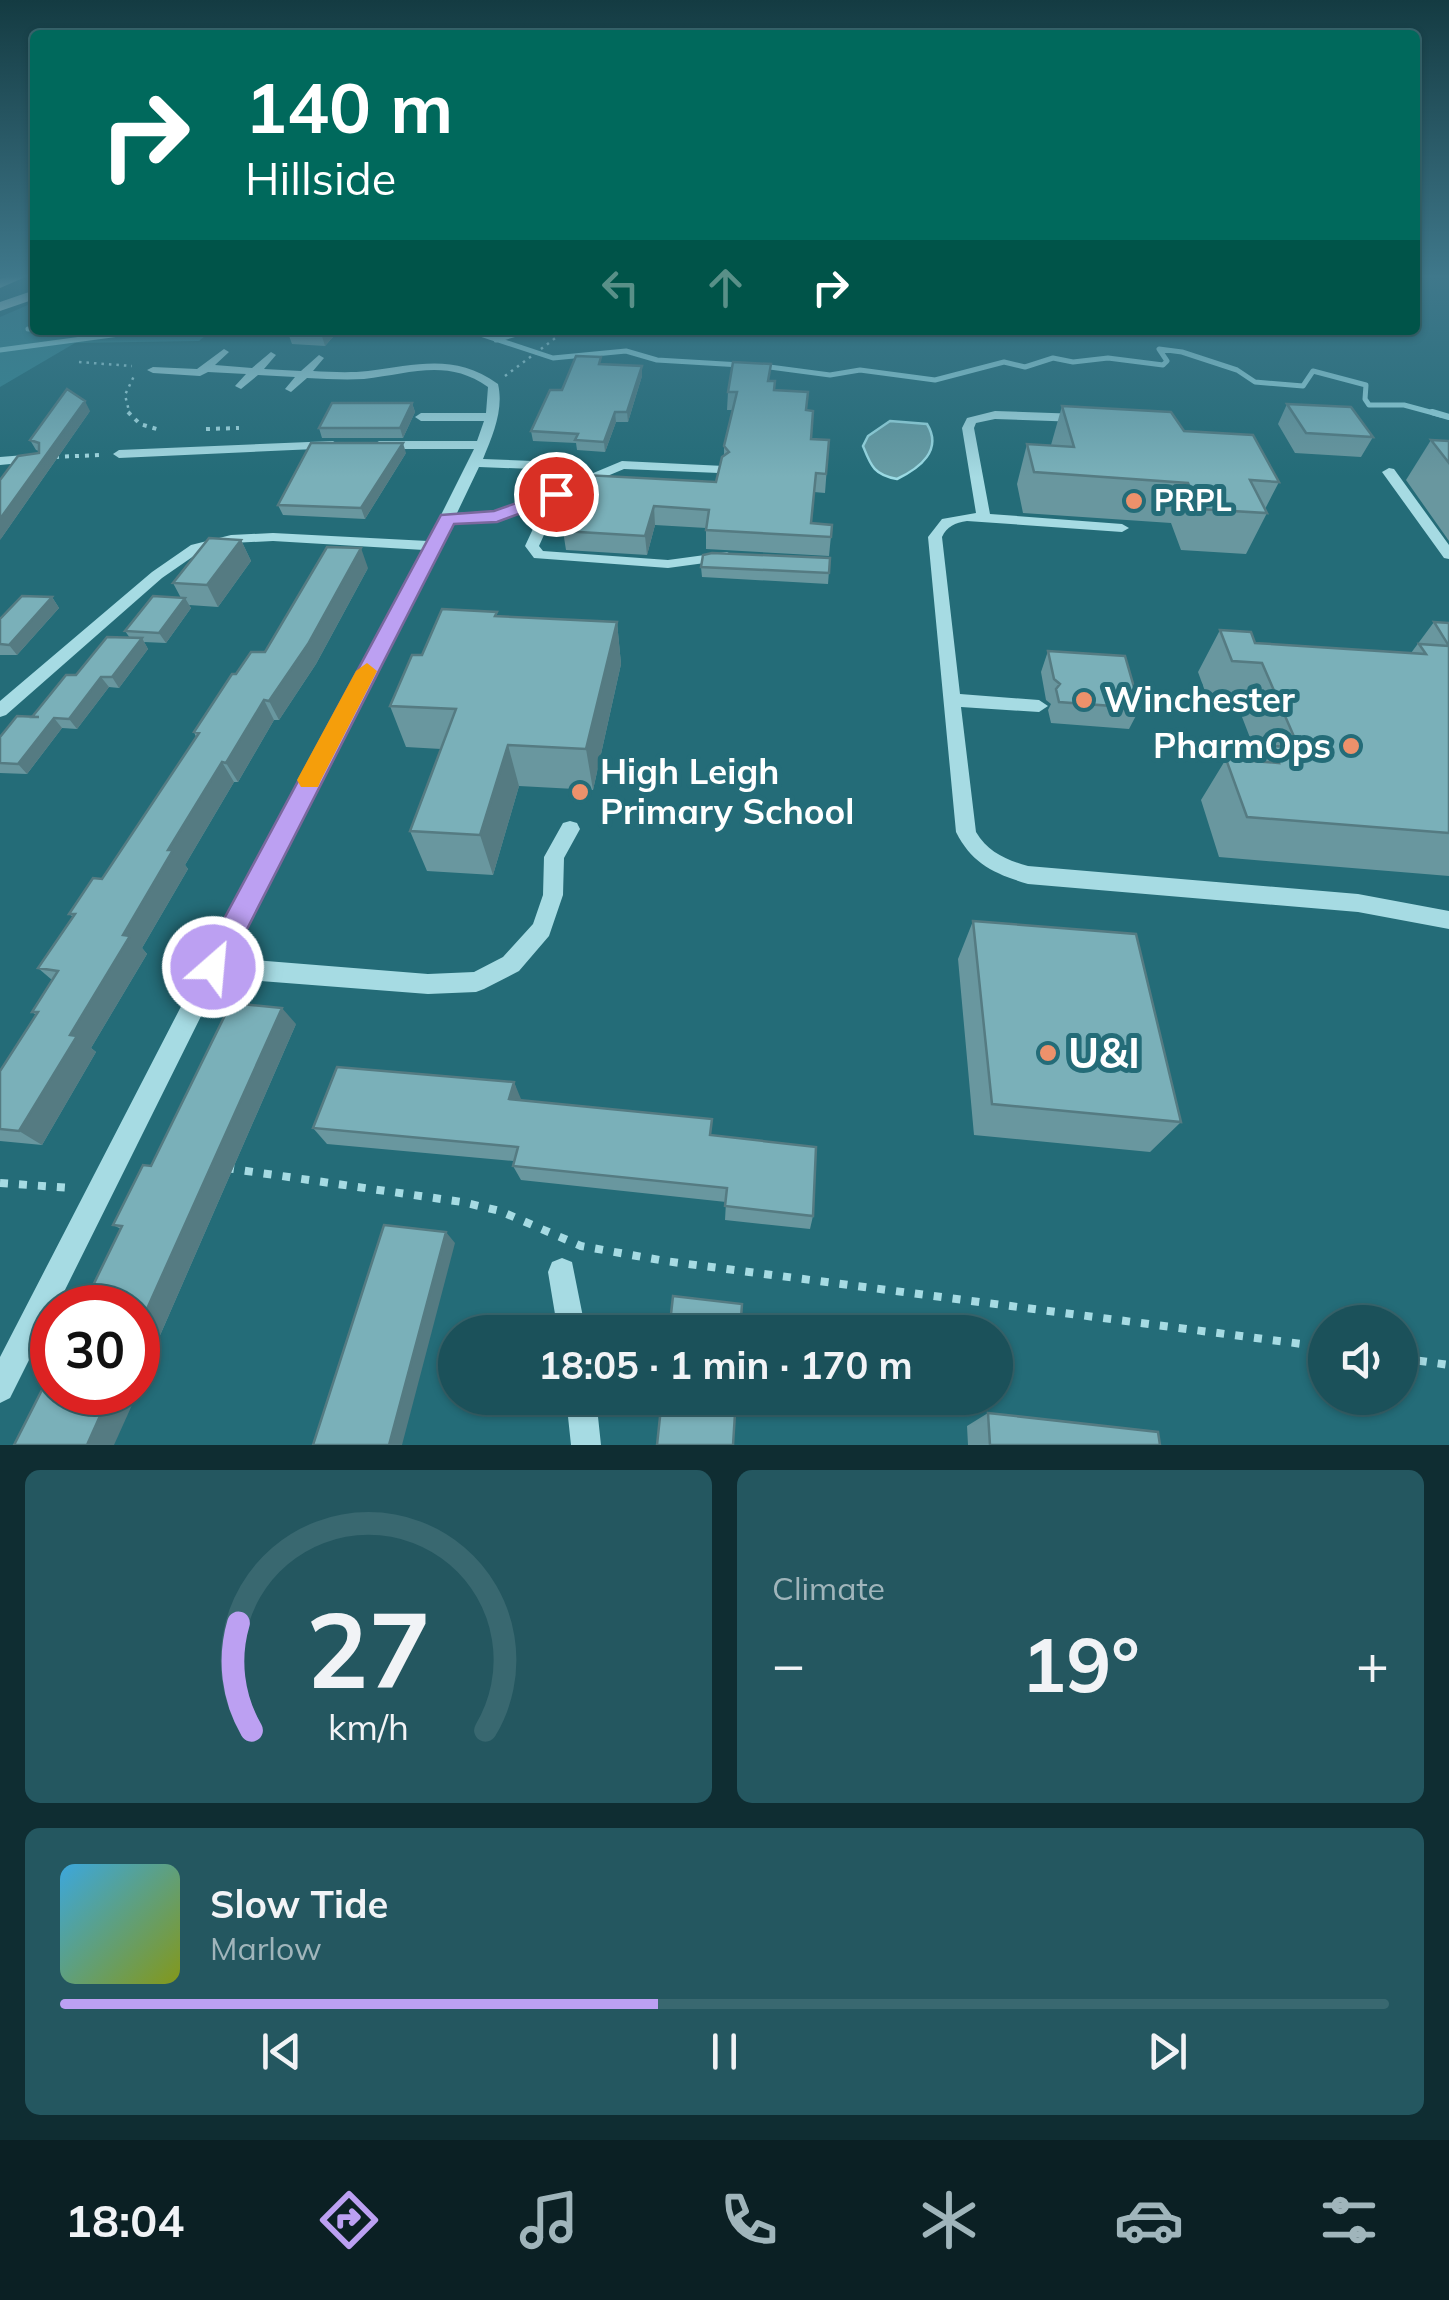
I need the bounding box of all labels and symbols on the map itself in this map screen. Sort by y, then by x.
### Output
pin [514,452,599,537]
place label: PRPL [1154,481,1232,519]
marker: PRPL [1123,490,1145,512]
place label: Winchester [1104,677,1295,721]
marker: Winchester [1073,689,1095,711]
place label: PharmOps [1153,723,1331,767]
marker: PharmOps [1340,735,1362,757]
place label: High Leigh Primary School [600,749,854,833]
marker: High Leigh Primary School [569,781,591,803]
position arrow [161,915,265,1019]
place label: U&I [1068,1026,1140,1079]
marker: U&I [1037,1042,1059,1064]
speed limit sign: 30 [30,1285,160,1415]

